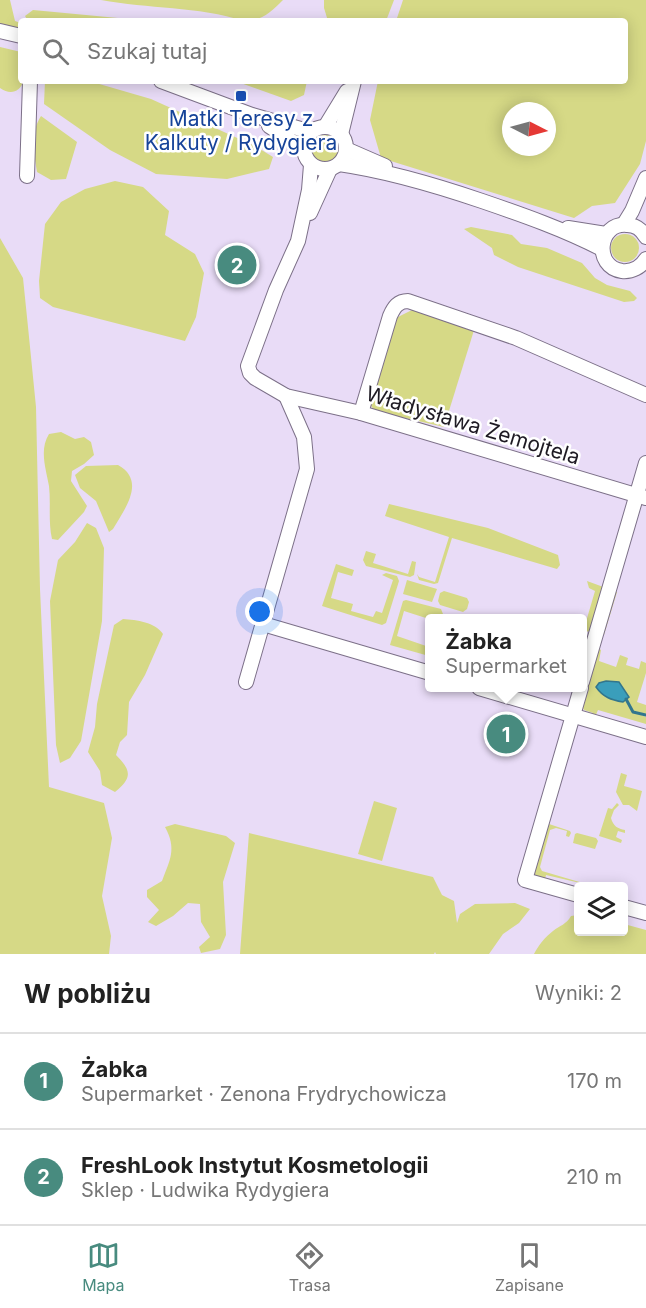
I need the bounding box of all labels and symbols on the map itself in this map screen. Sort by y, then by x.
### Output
marker: Matki Teresy z Kalkuty / Rydygiera [234,89,248,103]
north arrow [502,102,556,156]
place label: Matki Teresy z Kalkuty / Rydygiera [145,106,337,155]
pin: 2 [218,242,256,288]
street label: Władysława Żemojtela [363,380,583,469]
your location [245,597,274,626]
pin: 1 [486,712,526,756]

